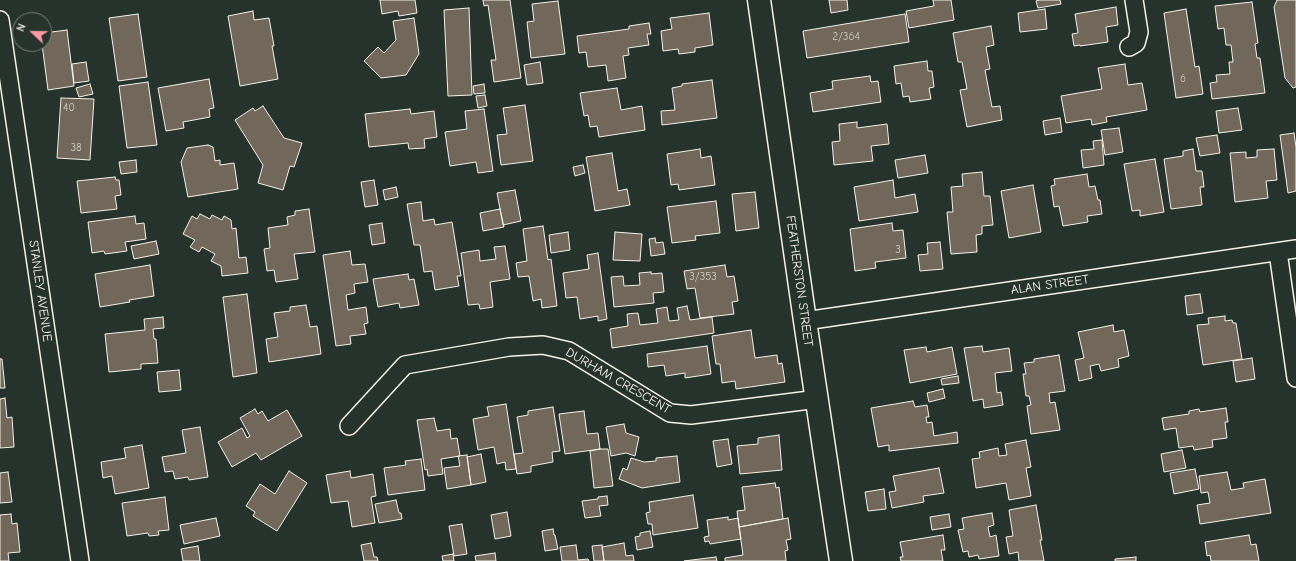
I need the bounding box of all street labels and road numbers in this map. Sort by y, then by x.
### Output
street label: FEATHERSTON STREET [782,214,816,348]
street label: STANLEY AVENUE [25,239,55,343]
street label: ALAN STREET [1010,272,1090,298]
street label: DURHAM CRESCENT [563,344,673,418]

